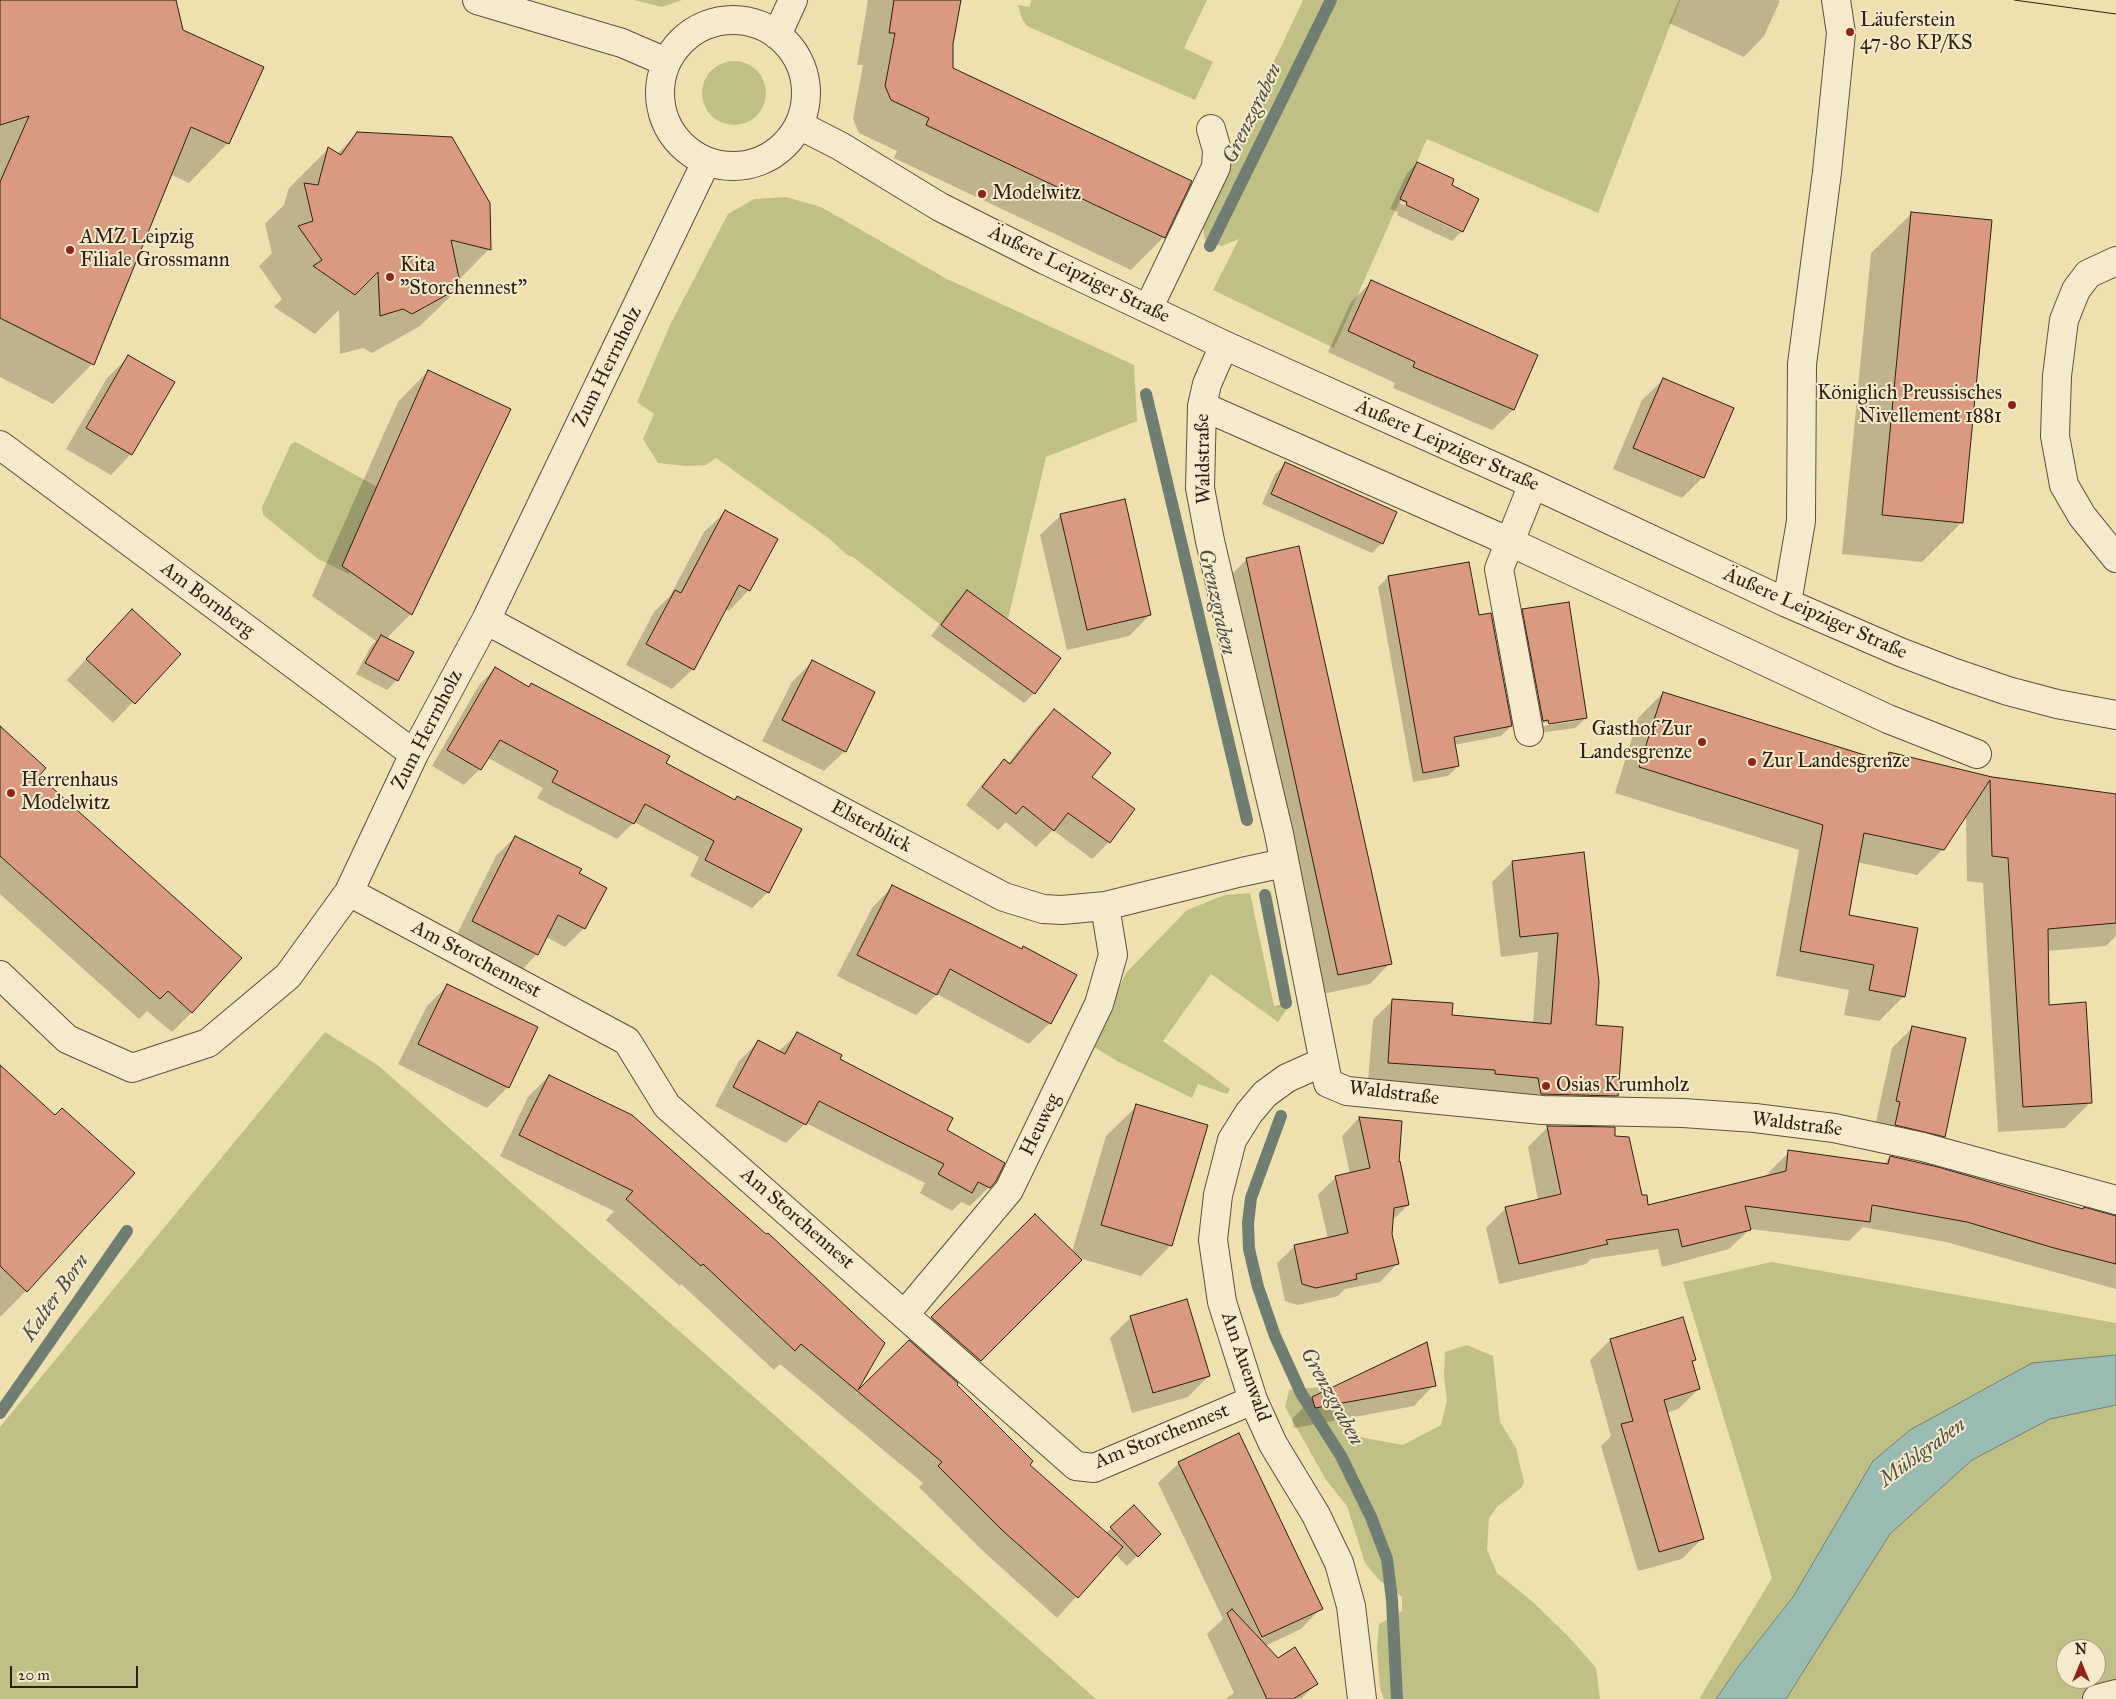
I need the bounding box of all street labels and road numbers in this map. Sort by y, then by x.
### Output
street label: Äußere Leipziger Straße [984,221,1174,329]
street label: Zum Herrnholz [568,303,648,431]
street label: Äußere Leipziger Straße [1351,395,1543,497]
street label: Waldstraße [1191,413,1217,505]
street label: Am Bornberg [155,557,259,643]
street label: Äußere Leipziger Straße [1719,563,1911,665]
street label: Zum Herrnholz [387,666,469,794]
street label: Elsterblick [826,796,916,858]
street label: Am Storchennest [407,916,545,1004]
street label: Waldstraße [1347,1077,1441,1111]
street label: Heuweg [1016,1090,1066,1160]
street label: Waldstraße [1750,1108,1844,1142]
street label: Am Storchennest [735,1163,859,1275]
street label: Am Auenwald [1215,1309,1275,1425]
street label: Am Storchennest [1091,1399,1233,1475]

